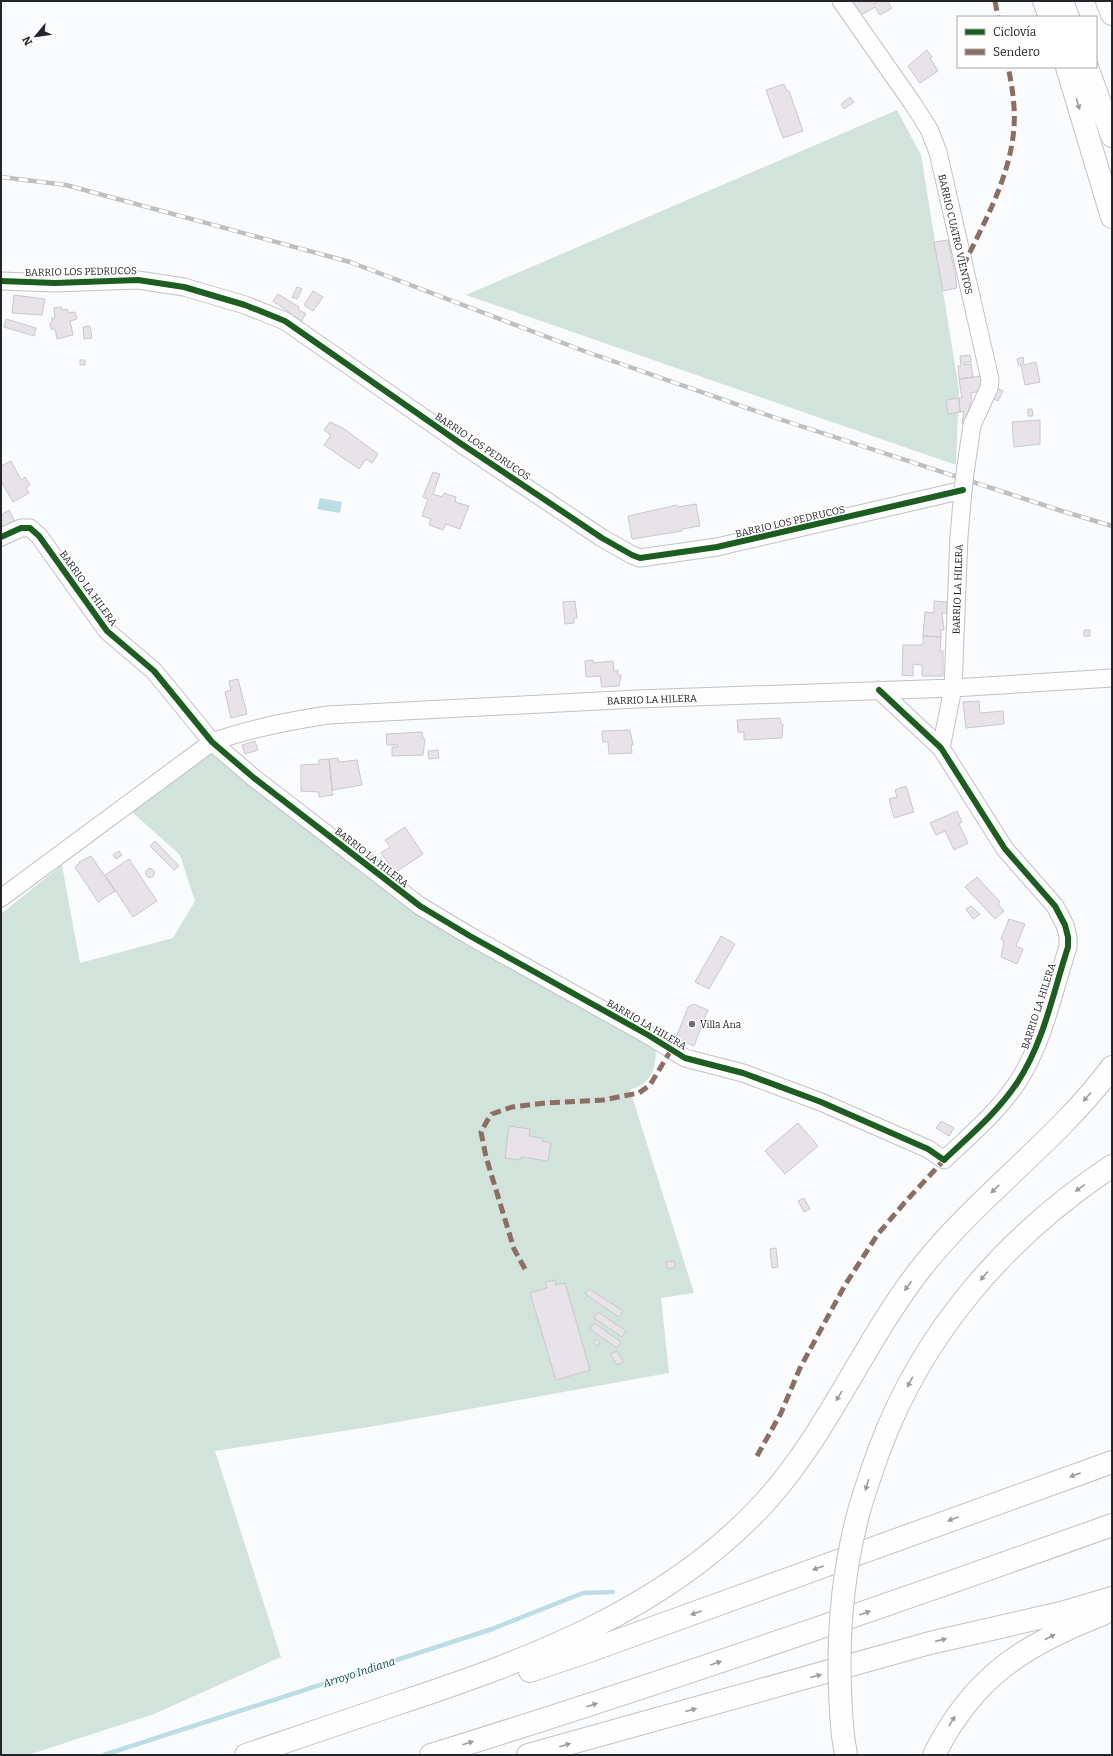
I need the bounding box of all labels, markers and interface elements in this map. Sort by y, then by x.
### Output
north arrow [16,16,56,56]
legend [957,16,1097,68]
text: Ciclovía [993,25,1037,39]
text: N [20,33,35,47]
text: Sendero [993,45,1040,59]
one-way arrow [1075,99,1081,111]
street label: BARRIO CUATRO VIENTOS [935,173,975,296]
street label: BARRIO LOS PEDRUCOS [25,265,137,279]
street label: BARRIO LOS PEDRUCOS [433,411,532,483]
street label: BARRIO LOS PEDRUCOS [734,504,846,540]
street label: BARRIO LA HILERA [950,543,966,634]
street label: BARRIO LA HILERA [57,549,120,629]
street label: BARRIO LA HILERA [607,692,698,708]
street label: BARRIO LA HILERA [332,825,411,891]
street label: BARRIO LA HILERA [1019,961,1059,1051]
street label: BARRIO LA HILERA [604,997,689,1053]
marker: Villa Ana [687,1019,697,1029]
place label: Villa Ana [700,1019,742,1031]
one-way arrow [1083,1093,1092,1102]
one-way arrow [990,1184,1000,1194]
one-way arrow [1074,1184,1085,1192]
one-way arrow [980,1270,989,1281]
one-way arrow [904,1280,913,1291]
one-way arrow [907,1376,913,1388]
one-way arrow [836,1390,843,1402]
one-way arrow [1069,1472,1081,1478]
one-way arrow [864,1479,870,1491]
one-way arrow [947,1517,959,1523]
one-way arrow [811,1566,823,1572]
one-way arrow [689,1610,701,1616]
one-way arrow [860,1610,872,1616]
one-way arrow [1044,1634,1056,1640]
one-way arrow [935,1637,947,1643]
water label: Arroyo Indiana [321,1655,397,1691]
one-way arrow [710,1660,722,1666]
one-way arrow [810,1672,822,1678]
one-way arrow [587,1702,599,1708]
one-way arrow [685,1707,697,1713]
one-way arrow [949,1715,956,1727]
one-way arrow [463,1740,475,1746]
one-way arrow [559,1741,572,1747]

